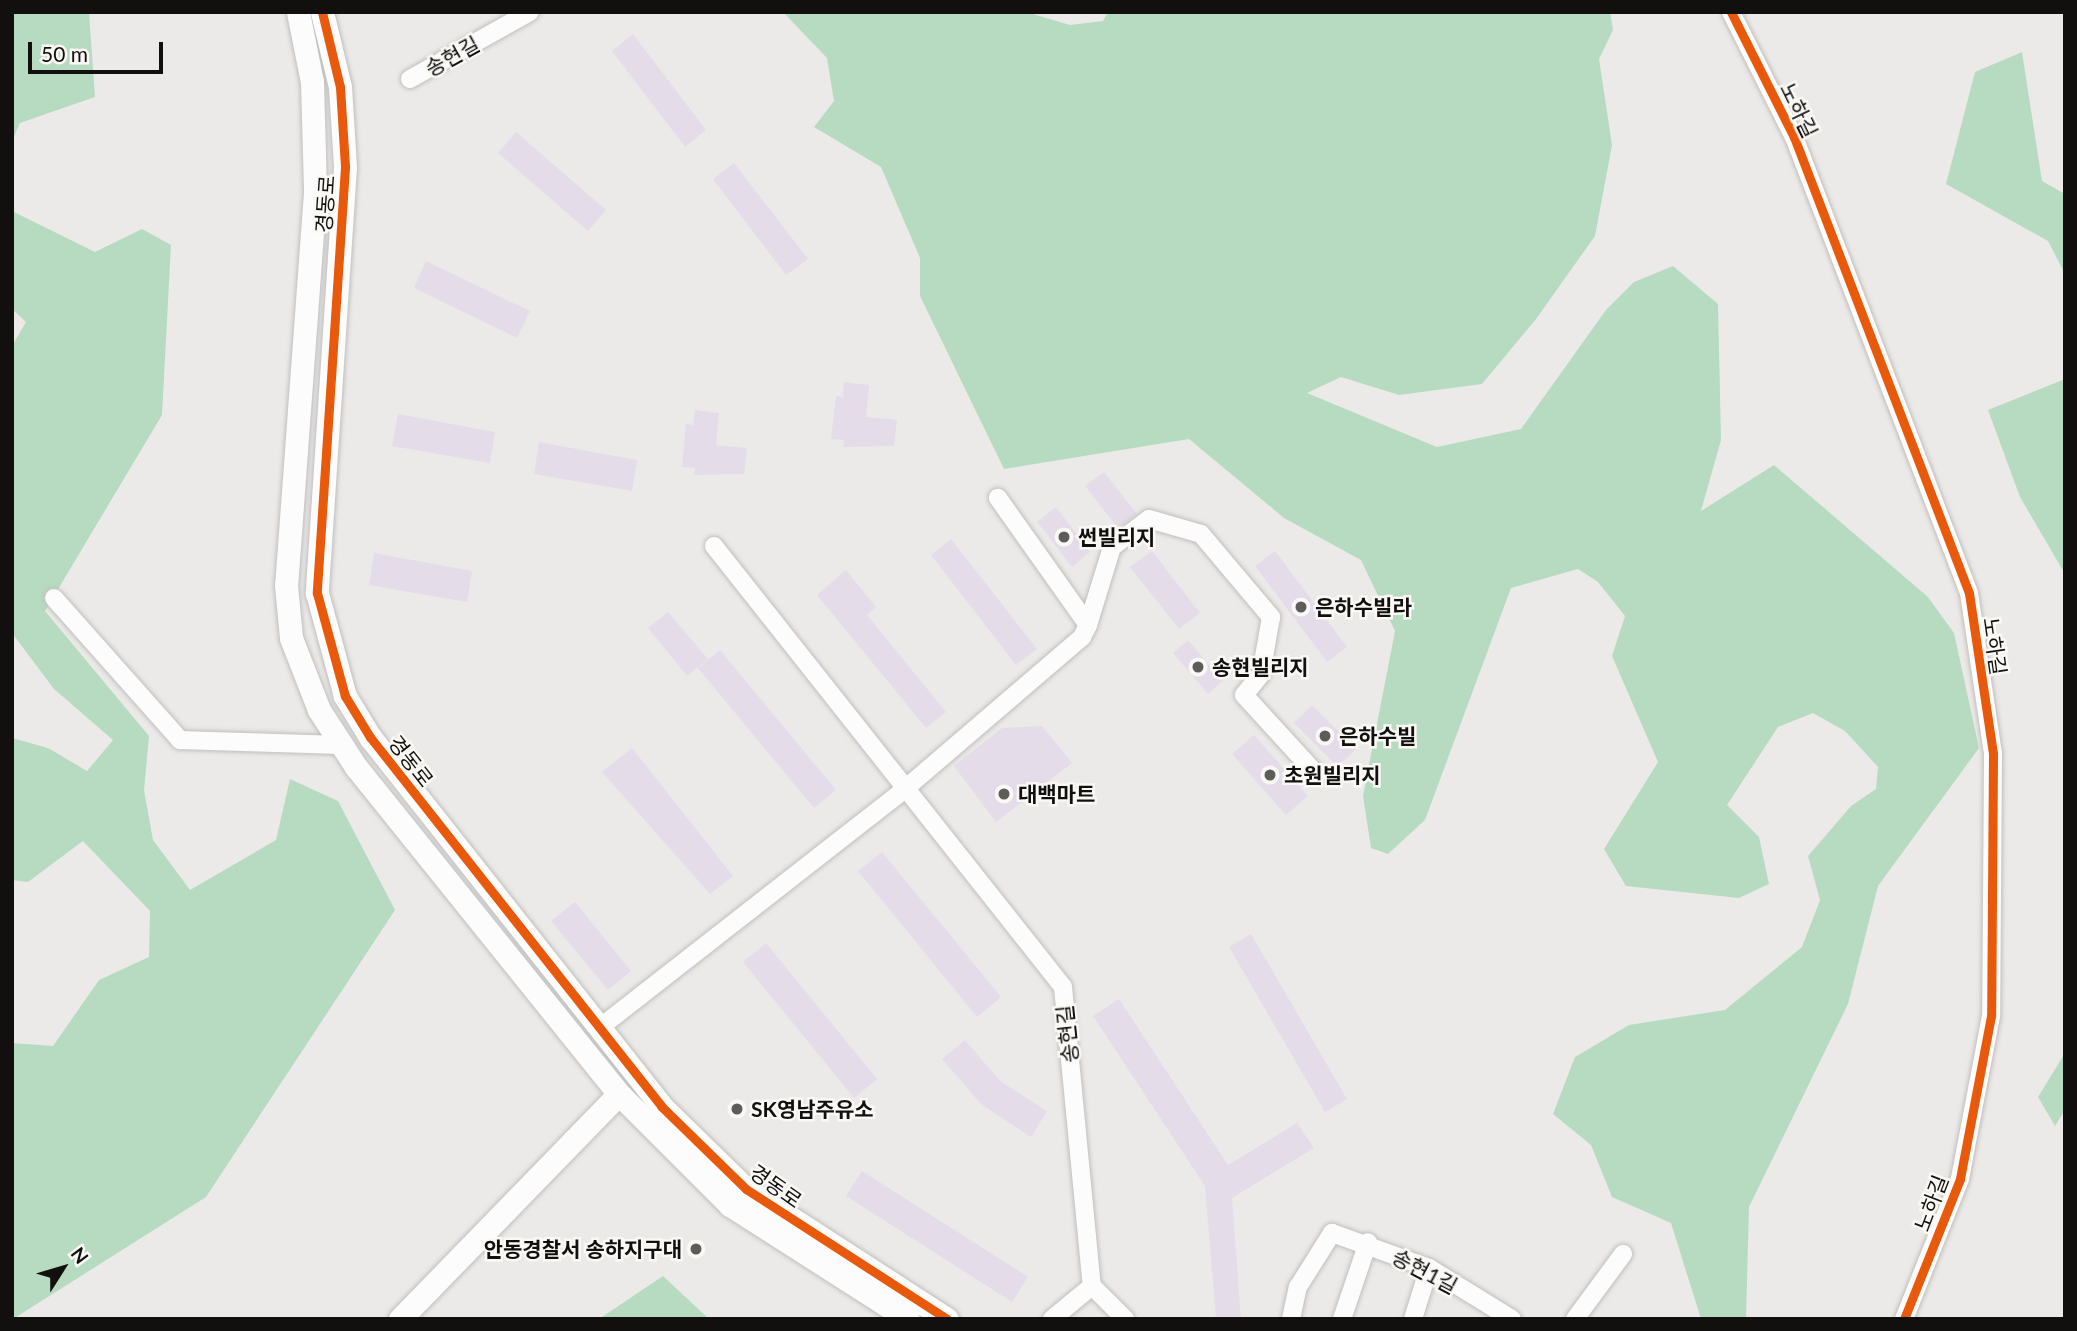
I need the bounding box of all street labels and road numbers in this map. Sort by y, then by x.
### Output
street label: 송현길 [421,31,483,81]
street label: 노하길 [1775,78,1823,142]
street label: 경동로 [310,174,340,234]
street label: 노하길 [1978,616,2012,676]
street label: 경동로 [383,730,439,792]
street label: 송현길 [1051,1004,1083,1064]
street label: 경동로 [745,1159,807,1213]
street label: 노하길 [1909,1171,1953,1235]
street label: 송현1길 [1388,1243,1462,1299]

